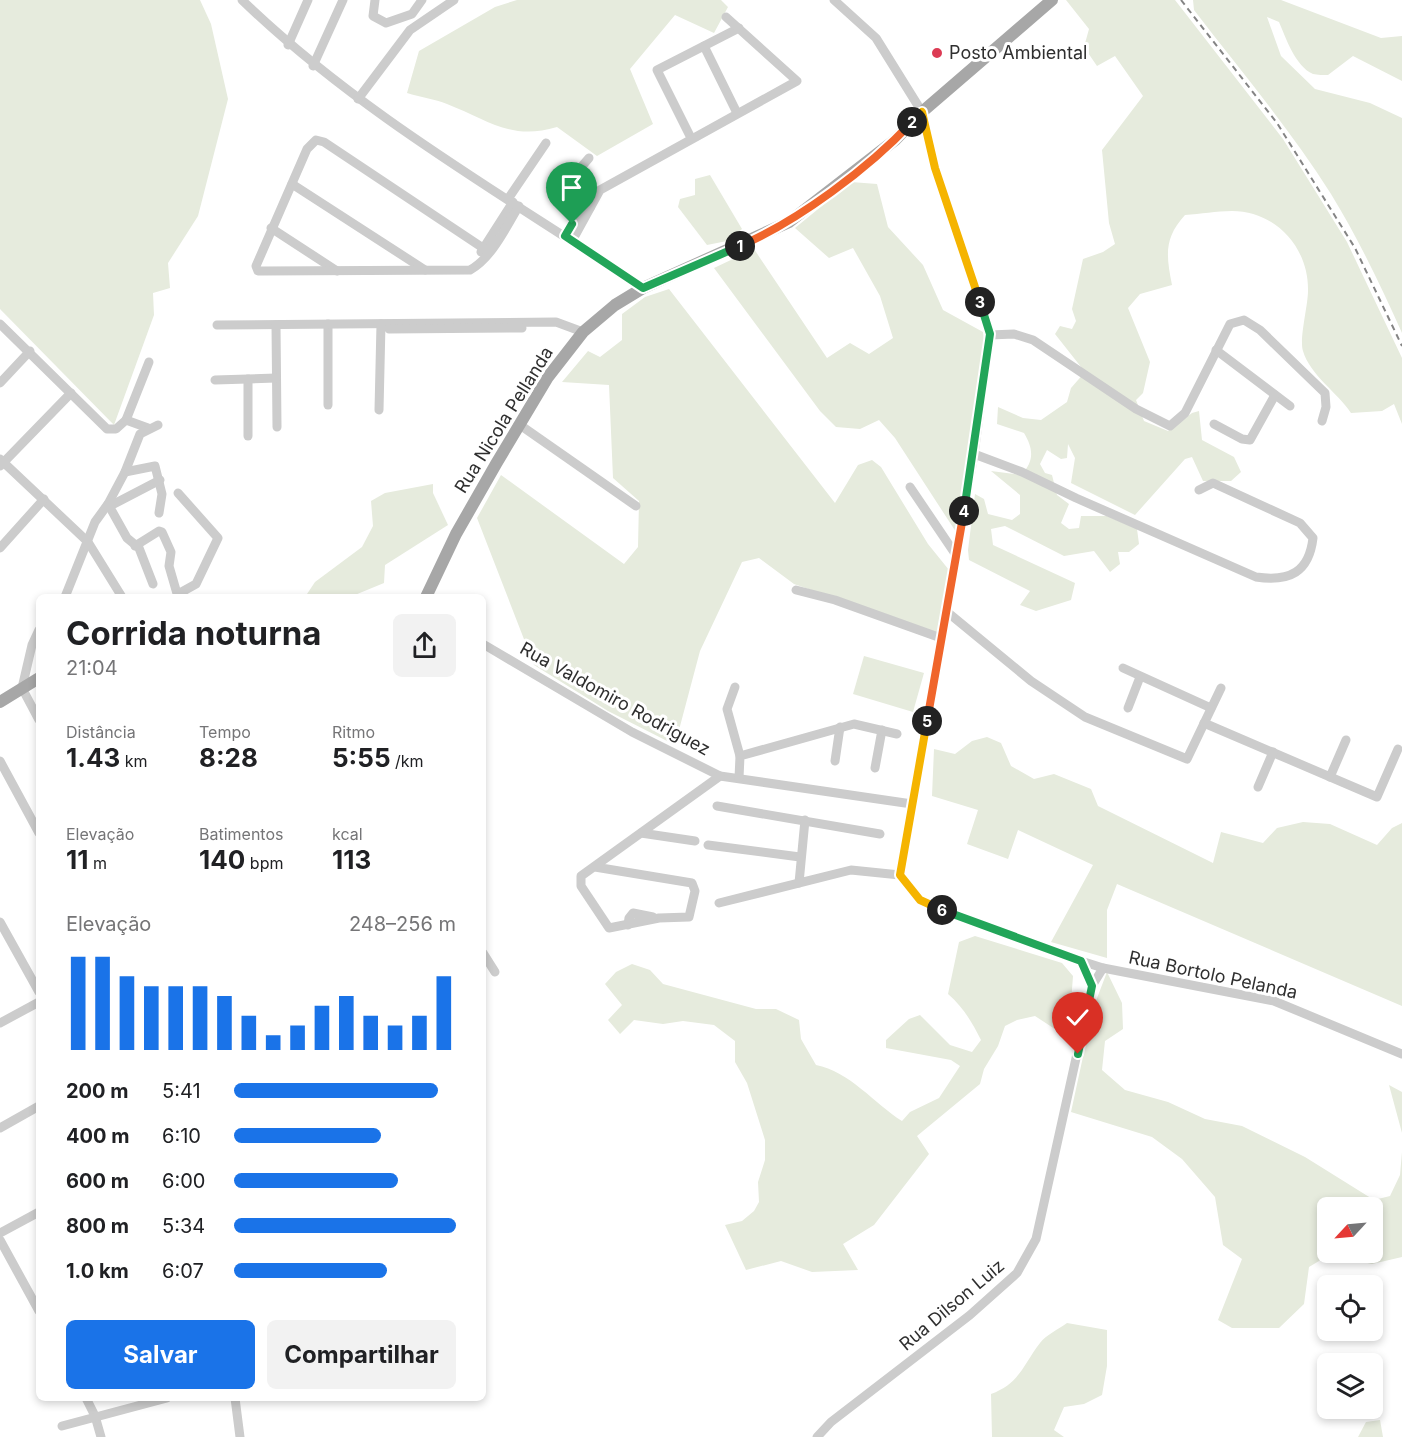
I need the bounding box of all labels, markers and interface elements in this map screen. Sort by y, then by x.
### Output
place label: Posto Ambiental [949,42,1087,63]
marker: Posto Ambiental [930,46,944,60]
pin: 2 [897,107,927,137]
text: 2 [907,112,917,132]
pin [546,162,597,224]
icon: arrive [555,171,588,204]
pin: 1 [725,231,755,261]
text: 1 [737,236,743,256]
pin: 3 [965,287,995,317]
text: 3 [975,292,985,312]
street label: Rua Nicola Pellanda [450,343,557,497]
pin: 4 [949,496,979,526]
text: 4 [959,501,969,521]
text: Corrida noturna [66,613,322,653]
button: share [393,614,456,677]
street label: Rua Valdomiro Rodriguez [517,637,714,760]
text: 21:04 [66,656,118,680]
pin: 5 [912,706,942,736]
text: 5 [922,711,932,731]
text: Distância [66,722,136,742]
text: Tempo [199,722,251,742]
text: Ritmo [332,722,375,742]
text: 1.43 [66,742,120,773]
text: 8:28 [199,742,258,773]
text: 5:55 [332,742,391,773]
text: km [120,751,148,771]
text: /km [391,751,424,771]
text: Elevação [66,824,134,844]
text: Batimentos [199,824,283,844]
text: kcal [332,824,363,844]
text: 11 [66,844,88,875]
text: 140 [199,844,245,875]
text: 113 [332,844,371,875]
text: m [88,853,107,873]
text: bpm [245,853,283,873]
pin: 6 [927,895,957,925]
text: 6 [937,900,947,920]
text: Elevação [66,912,151,936]
text: 248–256 m [349,912,456,936]
street label: Rua Bortolo Pelanda [1127,946,1299,1003]
pin [1052,992,1103,1054]
icon: check [1061,1001,1094,1034]
text: 200 m [66,1079,129,1103]
text: 5:41 [162,1079,201,1103]
text: 400 m [66,1124,130,1148]
text: 6:10 [162,1124,201,1148]
text: 600 m [66,1169,129,1193]
text: 6:00 [162,1169,205,1193]
north arrow [1317,1197,1383,1263]
map controls [1317,1197,1383,1419]
text: 800 m [66,1214,129,1238]
text: 5:34 [162,1214,205,1238]
street label: Rua Dilson Luiz [895,1255,1008,1355]
text: 1.0 km [66,1259,129,1283]
text: 6:07 [162,1259,204,1283]
button: locate [1317,1275,1383,1341]
button: Salvar [66,1320,255,1389]
button: Compartilhar [267,1320,456,1389]
button: layers [1317,1353,1383,1419]

